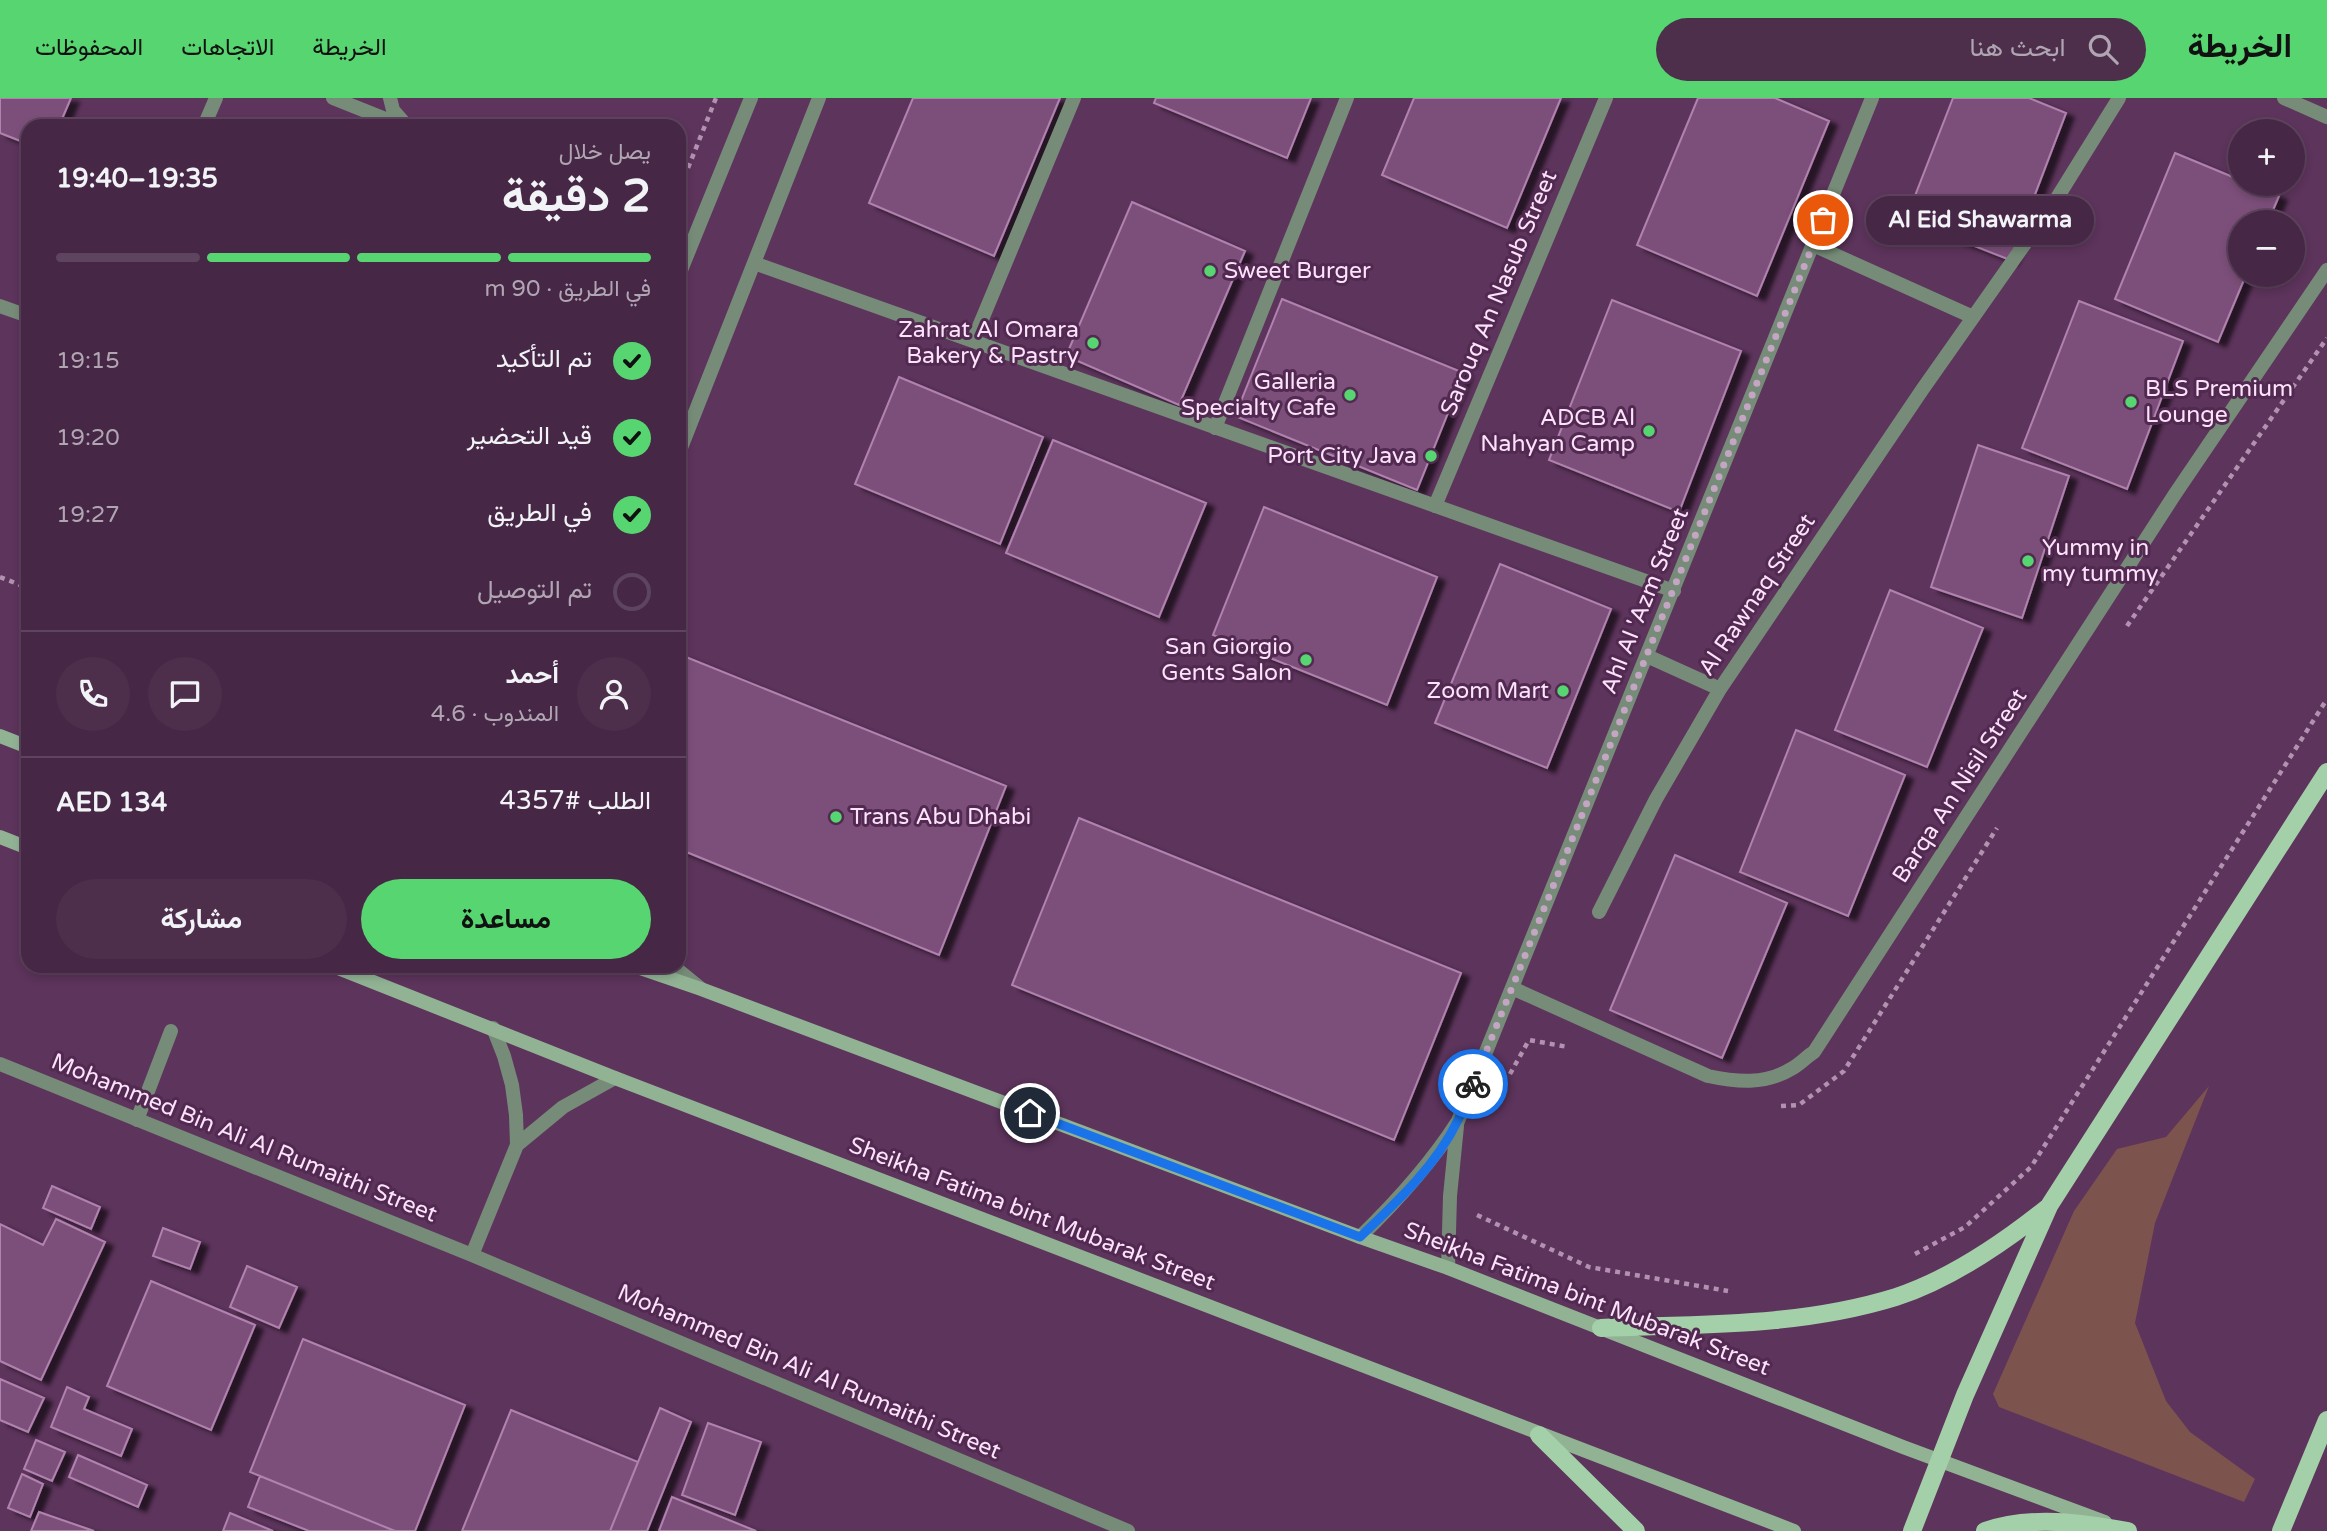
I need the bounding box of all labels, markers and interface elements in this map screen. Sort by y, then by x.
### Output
search box [1656,18,2146,81]
text: الخريطة [2188,27,2292,66]
icon: search [2084,30,2122,68]
text: ابحث هنا [1970,32,2066,63]
text: المحفوظات [35,33,143,62]
text: الاتجاهات [181,33,274,62]
text: الخريطة [312,33,387,62]
map controls [2228,119,2305,287]
button: + [2228,119,2305,196]
text: يصل خلال [559,138,651,166]
text: 19:35–19:40 [56,163,218,194]
street label: Sarouq An Nasub Street [1435,166,1563,420]
text: 2 دقيقة [502,169,651,224]
pin [1793,190,1853,250]
callout: Al Eid Shawarma [1865,195,2092,244]
icon: bag [1804,201,1842,239]
text: Al Eid Shawarma [1888,206,2072,234]
button: − [2228,210,2305,287]
place label: Sweet Burger [1224,257,1371,285]
marker: Sweet Burger [1202,263,1218,279]
text: في الطريق · 90 m [484,275,651,303]
place label: Zahrat Al Omara Bakery & Pastry [898,316,1079,370]
marker: Zahrat Al Omara Bakery & Pastry [1085,335,1101,351]
icon: check [613,342,651,380]
text: تم التأكيد [496,343,592,374]
text: 19:15 [56,347,120,375]
place label: Galleria Specialty Cafe [1181,368,1336,422]
place label: BLS Premium Lounge [2145,375,2293,429]
marker: Galleria Specialty Cafe [1342,387,1358,403]
marker: BLS Premium Lounge [2123,394,2139,410]
place label: ADCB Al Nahyan Camp [1480,404,1635,458]
icon: check [613,419,651,457]
text: قيد التحضير [467,420,592,451]
marker: ADCB Al Nahyan Camp [1641,423,1657,439]
text: 19:20 [56,424,120,452]
place label: Port City Java [1267,442,1417,470]
marker: Port City Java [1423,448,1439,464]
icon: check [613,496,651,534]
text: في الطريق [487,497,592,528]
text: 19:27 [56,501,120,529]
street label: Ahl Al 'Azm Street [1595,504,1695,698]
street label: Al Rawnaq Street [1692,509,1822,681]
place label: Yummy in my tummy [2042,534,2158,588]
marker: Yummy in my tummy [2020,553,2036,569]
text: تم التوصيل [477,574,592,605]
place label: San Giorgio Gents Salon [1161,633,1292,687]
marker: San Giorgio Gents Salon [1298,652,1314,668]
button: phone [56,657,130,731]
button: chat [148,657,222,731]
button: person [577,657,651,731]
text: أحمد [506,659,559,690]
place label: Zoom Mart [1427,677,1549,705]
marker: Zoom Mart [1555,683,1571,699]
street label: Barqa An Nisil Street [1887,683,2033,888]
text: المندوب · 4.6 [431,700,559,728]
text: الطلب #4357 [500,785,651,816]
text: AED 134 [56,787,167,818]
place label: Trans Abu Dhabi [850,803,1031,831]
marker: Trans Abu Dhabi [828,809,844,825]
button: مشاركة [56,879,347,959]
button: مساعدة [361,879,651,959]
street label: Mohammed Bin Ali Al Rumaithi Street [47,1048,441,1229]
courier [1438,1049,1508,1119]
icon: bike [1454,1065,1492,1103]
pin [1000,1083,1060,1143]
icon: home [1011,1094,1049,1132]
street label: Sheikha Fatima bint Mubarak Street [845,1131,1219,1297]
street label: Sheikha Fatima bint Mubarak Street [1400,1216,1774,1382]
street label: Mohammed Bin Ali Al Rumaithi Street [613,1278,1005,1466]

